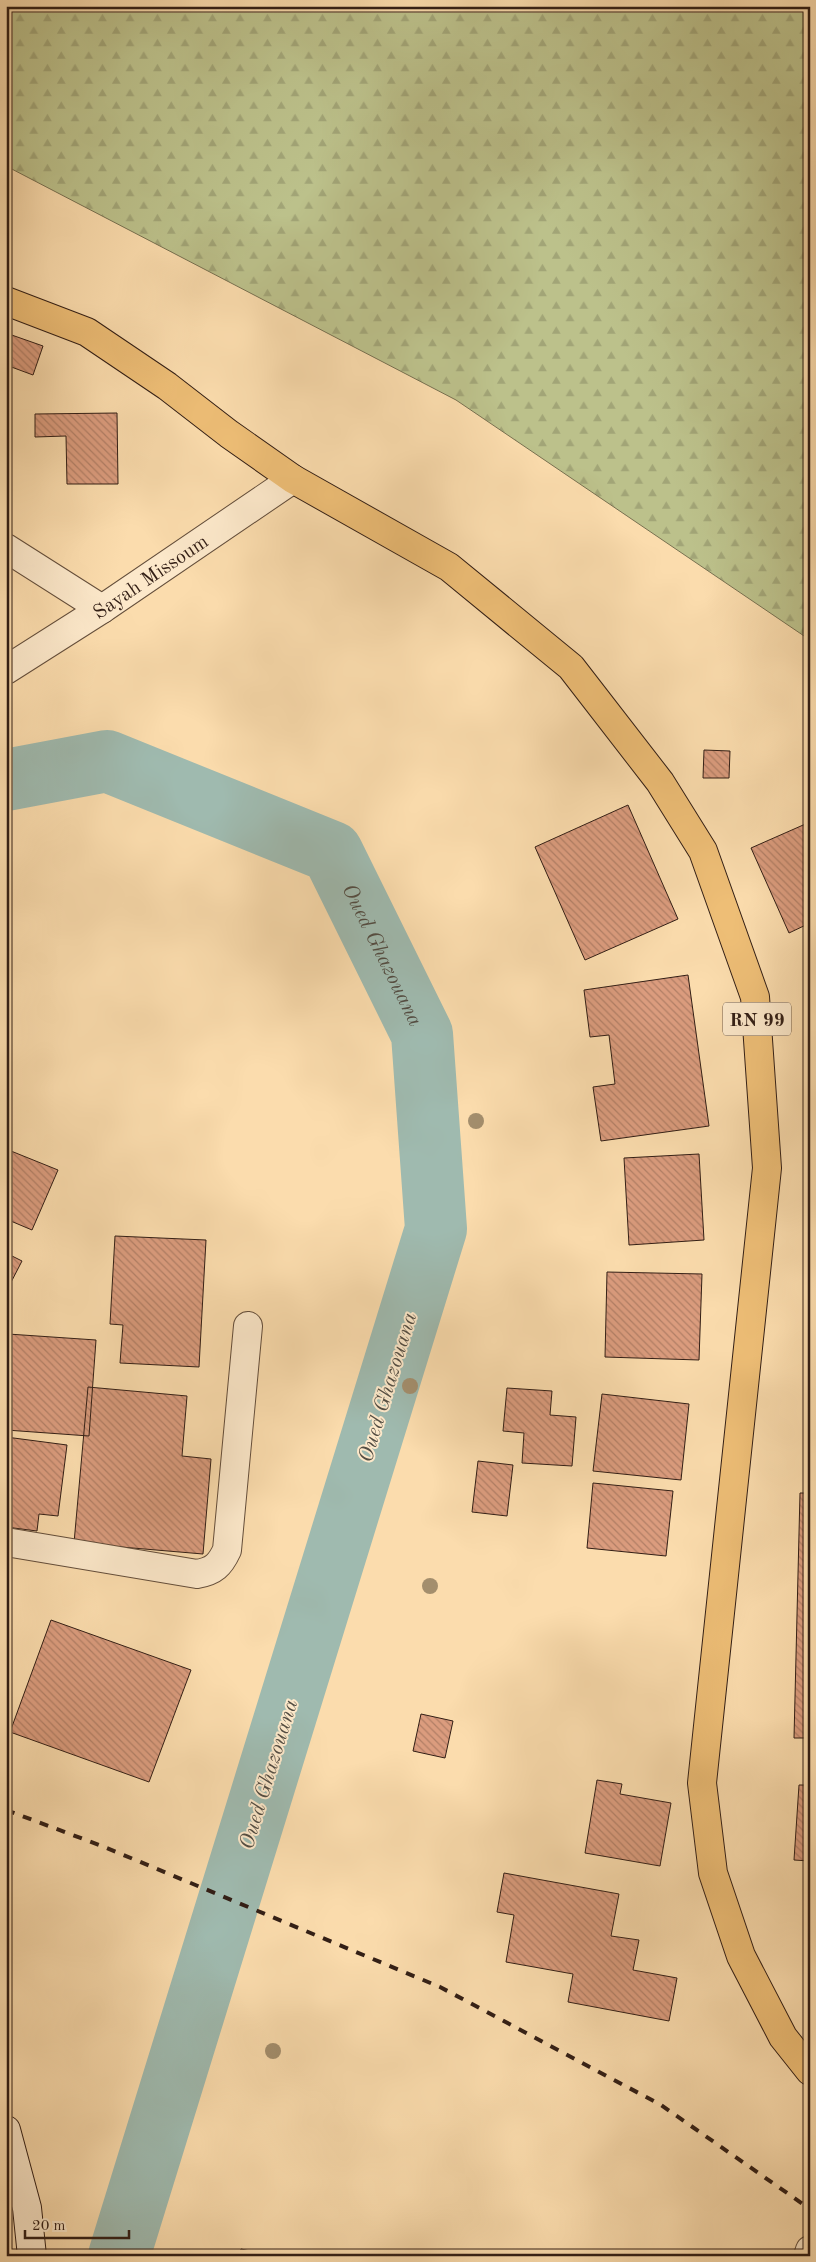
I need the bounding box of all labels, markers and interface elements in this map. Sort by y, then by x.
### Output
street label: Sayah Missoum [90,532,213,624]
water label: Oued Ghazouana [338,881,425,1030]
road number: RN 99 [723,1002,791,1036]
water label: Oued Ghazouana [356,1310,421,1465]
water label: Oued Ghazouana [237,1697,302,1852]
scale bar [25,2207,129,2239]
text: 20 m [32,2219,66,2234]

